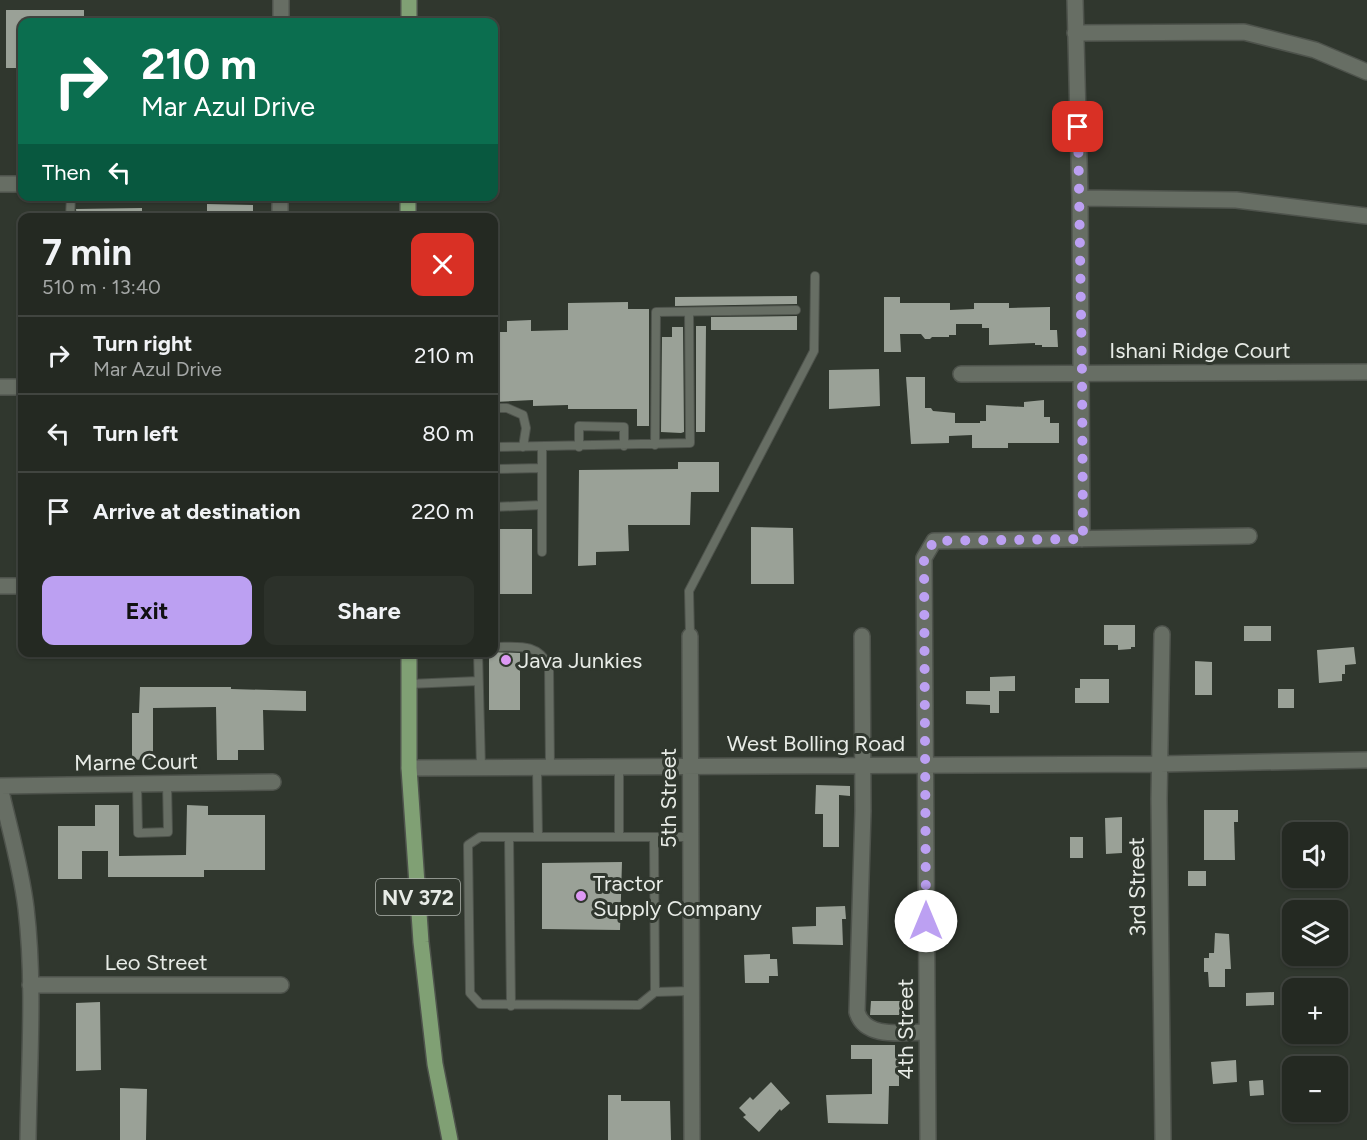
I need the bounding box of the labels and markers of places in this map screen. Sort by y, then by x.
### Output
pin [1052,101,1103,152]
place label: Java Junkies [518,647,642,674]
marker: Java Junkies [499,653,513,667]
place label: Tractor Supply Company [593,870,762,922]
marker: Tractor Supply Company [574,889,588,903]

